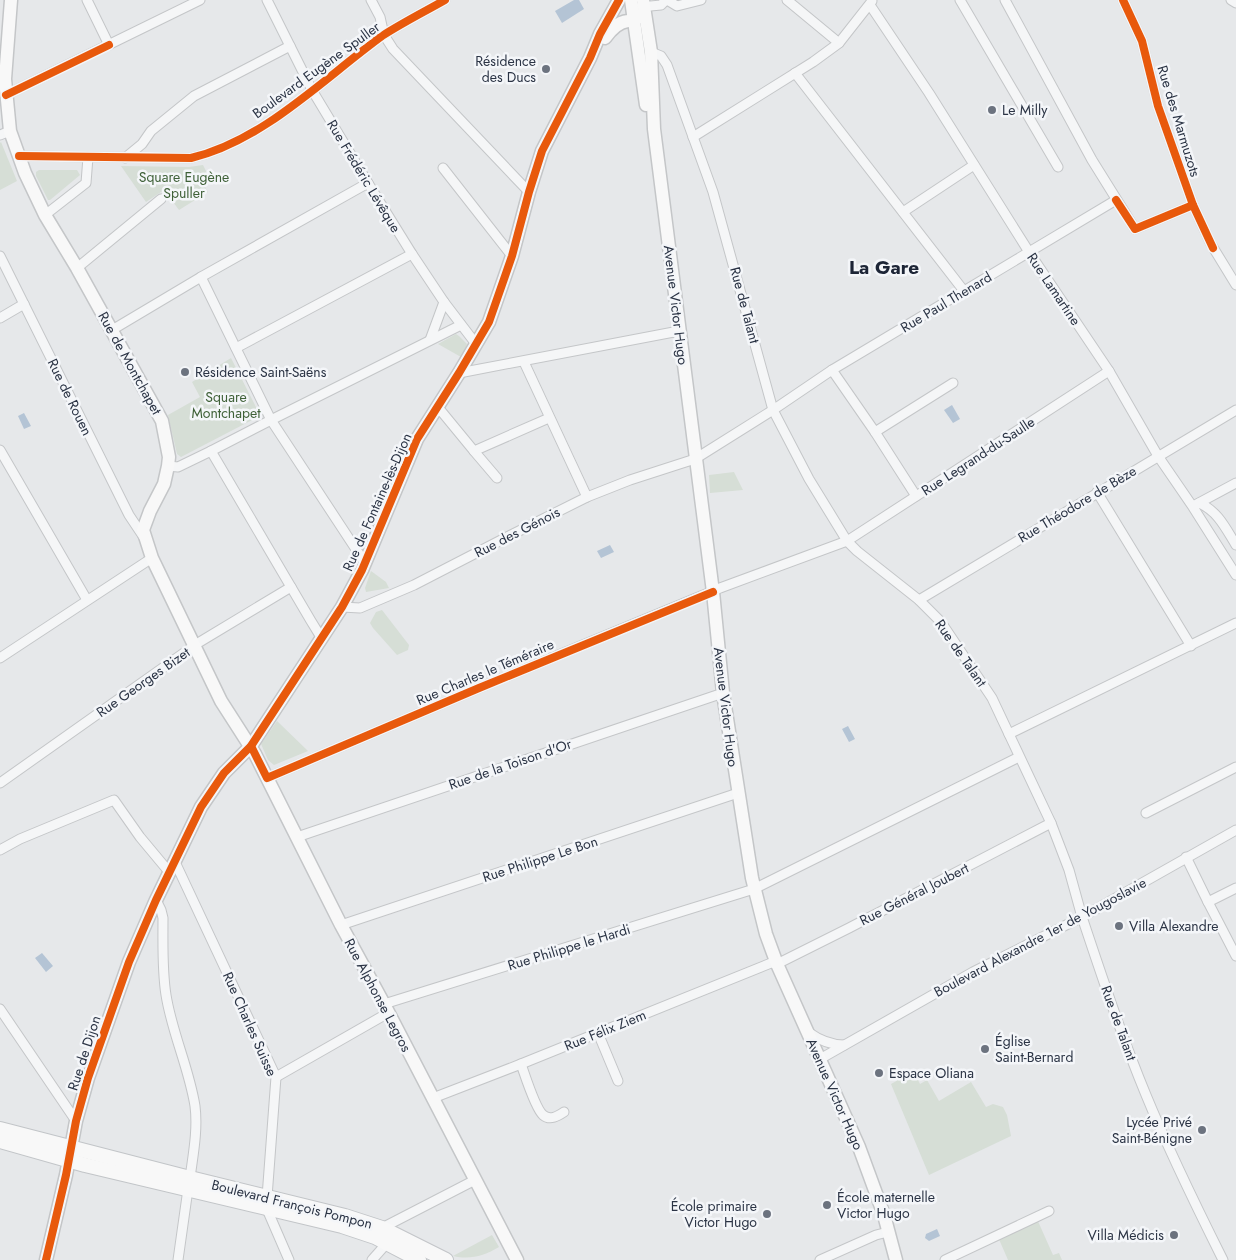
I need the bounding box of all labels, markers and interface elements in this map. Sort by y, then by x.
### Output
street label: Boulevard Eugène Spuller [248,17,384,123]
place label: Résidence des Ducs [475,51,536,87]
marker: Résidence des Ducs [540,63,552,75]
street label: Rue des Marmuzots [1153,63,1206,180]
place label: Le Milly [1002,100,1048,120]
marker: Le Milly [986,104,998,116]
street label: Rue Frédéric Lévêque [322,116,406,236]
park label: Square Eugène Spuller [139,167,229,203]
street label: Avenue Victor Hugo [659,244,693,366]
street label: Rue Lamartine [1022,249,1086,329]
district label: La Gare [849,254,919,281]
street label: Rue de Talant [725,264,765,346]
street label: Rue Paul Thenard [897,267,995,337]
street label: Rue de Montchapet [93,308,167,419]
street label: Rue de Rouen [43,355,97,439]
place label: Résidence Saint-Saëns [195,362,327,382]
marker: Résidence Saint-Saëns [179,366,191,378]
park label: Square Montchapet [191,387,261,423]
street label: Rue Legrand-du-Saulle [917,412,1039,500]
street label: Rue de Fontaine-lès-Dijon [337,430,417,574]
street label: Rue Théodore de Bèze [1014,461,1140,547]
street label: Rue des Génois [471,502,564,562]
street label: Rue de Talant [930,615,992,691]
street label: Rue Charles le Téméraire [413,634,557,710]
street label: Rue Georges Bizet [92,642,194,722]
street label: Avenue Victor Hugo [709,646,743,768]
street label: Rue de la Toison d'Or [446,734,574,794]
street label: Rue Philippe Le Bon [480,831,600,887]
street label: Rue Général Joubert [856,858,973,930]
street label: Boulevard Alexandre 1er de Yougoslavie [930,872,1150,1002]
place label: Villa Alexandre [1129,916,1218,936]
street label: Rue Philippe le Hardi [505,919,633,975]
marker: Villa Alexandre [1113,920,1125,932]
street label: Rue Alphonse Legros [340,935,417,1056]
street label: Rue Charles Suisse [218,969,282,1079]
street label: Rue de Talant [1096,983,1142,1064]
street label: Rue Félix Ziem [561,1004,649,1056]
street label: Rue de Dijon [62,1013,106,1093]
place label: Église Saint-Bernard [995,1031,1073,1067]
street label: Avenue Victor Hugo [801,1035,869,1153]
marker: Église Saint-Bernard [979,1043,991,1055]
place label: Espace Oliana [889,1063,974,1083]
marker: Espace Oliana [873,1067,885,1079]
place label: Lycée Privé Saint-Bénigne [1112,1112,1192,1148]
marker: Lycée Privé Saint-Bénigne [1196,1124,1208,1136]
street label: Boulevard François Pompon [209,1174,375,1234]
place label: École maternelle Victor Hugo [837,1187,935,1223]
place label: École primaire Victor Hugo [671,1196,757,1232]
marker: École maternelle Victor Hugo [821,1199,833,1211]
marker: École primaire Victor Hugo [761,1208,773,1220]
place label: Villa Médicis [1088,1225,1164,1245]
marker: Villa Médicis [1168,1229,1180,1241]

